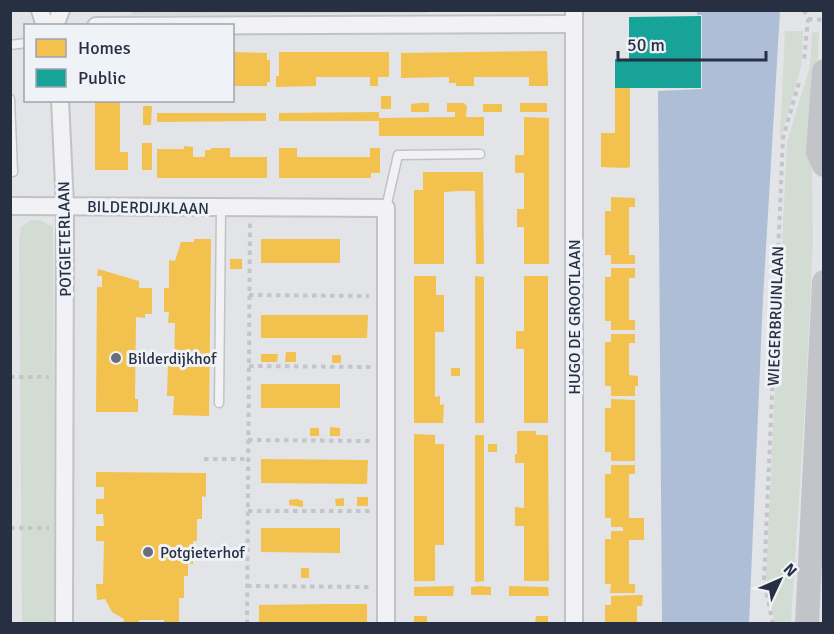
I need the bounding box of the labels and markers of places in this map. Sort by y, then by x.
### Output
place label: Bilderdijkhof [128,349,217,369]
marker: Bilderdijkhof [109,351,123,365]
place label: Potgieterhof [160,543,245,563]
marker: Potgieterhof [141,545,155,559]

